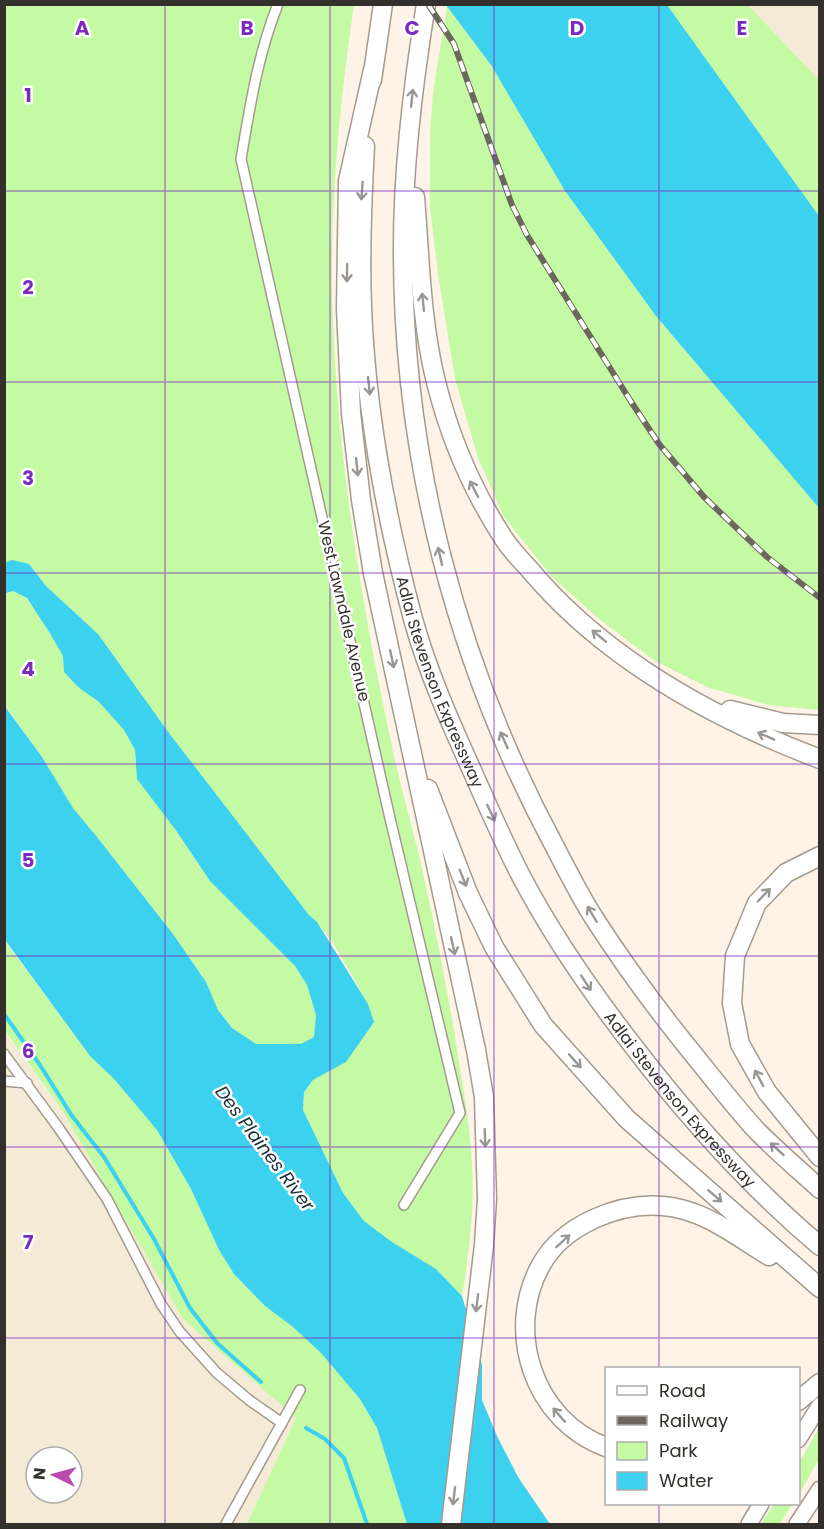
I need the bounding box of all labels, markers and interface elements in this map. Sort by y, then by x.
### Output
text: A [75,14,90,42]
text: B [240,14,254,42]
text: C [404,14,420,42]
text: D [570,14,584,42]
text: E [737,14,747,42]
text: 1 [24,81,32,109]
one-way arrow [407,88,418,108]
one-way arrow [357,181,368,201]
one-way arrow [341,262,352,282]
text: 2 [22,273,34,301]
one-way arrow [417,292,428,312]
one-way arrow [363,375,374,395]
one-way arrow [352,457,363,477]
text: 3 [22,464,34,492]
one-way arrow [468,480,479,498]
street label: West Lawndale Avenue [312,518,376,704]
one-way arrow [434,547,446,566]
street label: Adlai Stevenson Expressway [391,574,490,791]
one-way arrow [592,629,607,643]
one-way arrow [387,649,398,668]
text: 4 [21,655,35,683]
one-way arrow [757,730,775,741]
one-way arrow [497,731,508,749]
one-way arrow [486,803,497,822]
text: 5 [22,846,35,874]
one-way arrow [458,869,469,887]
one-way arrow [757,888,771,903]
one-way arrow [585,906,597,923]
one-way arrow [448,937,460,956]
one-way arrow [580,974,592,991]
street label: Adlai Stevenson Expressway [599,1006,761,1193]
text: 6 [22,1037,34,1065]
one-way arrow [568,1053,582,1068]
one-way arrow [753,1069,764,1087]
water label: Des Plaines River [210,1080,321,1217]
one-way arrow [480,1128,491,1148]
one-way arrow [769,1142,784,1156]
one-way arrow [707,1189,722,1203]
text: 7 [23,1228,34,1256]
one-way arrow [555,1234,571,1248]
one-way arrow [471,1292,482,1312]
legend [605,1367,800,1505]
text: Road [659,1378,706,1403]
one-way arrow [552,1408,566,1423]
text: Railway [659,1408,728,1433]
text: Park [659,1438,698,1463]
north arrow [24,1445,84,1505]
text: N [28,1467,52,1481]
text: Water [659,1468,713,1493]
one-way arrow [449,1486,460,1506]

